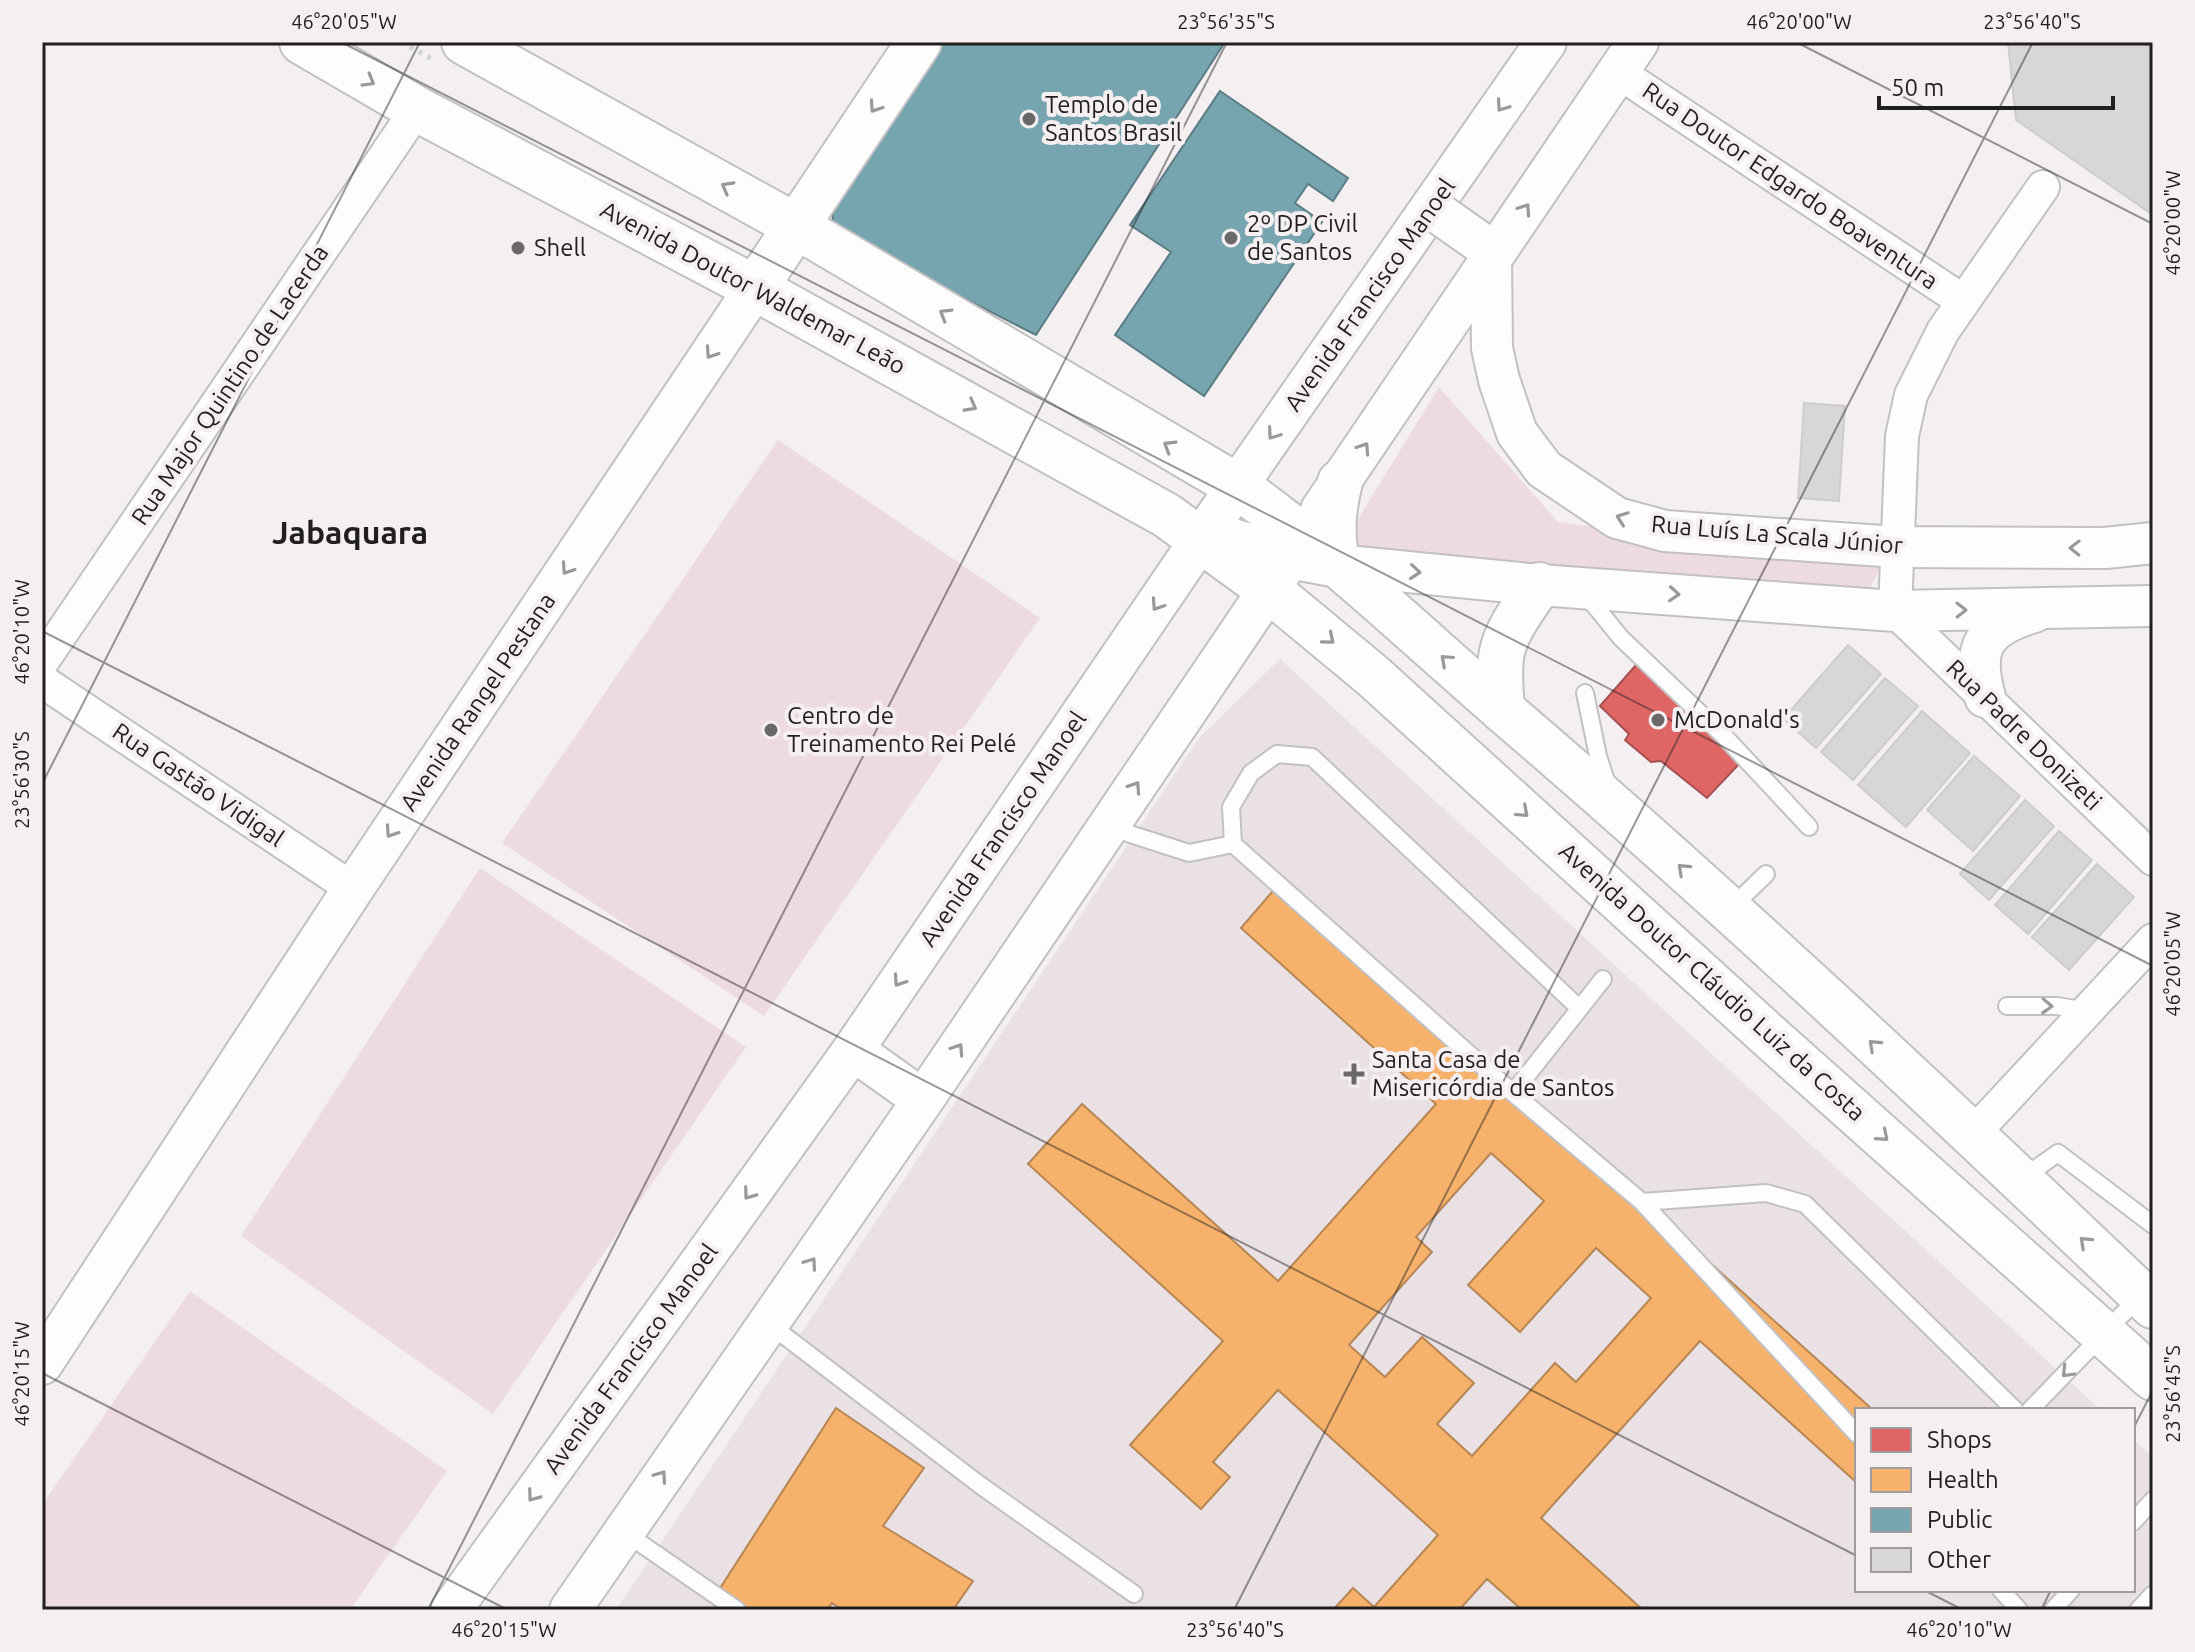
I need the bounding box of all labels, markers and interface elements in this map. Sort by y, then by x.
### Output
text: 46°20'05"W [291,10,397,33]
text: 23°56'35"S [1177,10,1275,33]
text: 46°20'00"W [1746,10,1852,33]
text: 23°56'40"S [1983,10,2081,33]
scale bar [1879,60,2113,110]
one-way arrow [360,71,375,87]
text: 50 m [1891,74,1944,101]
street label: Rua Doutor Edgardo Boaventura [1638,77,1943,295]
place label: Templo de Santos Brasil [1045,91,1182,146]
one-way arrow [870,98,885,112]
one-way arrow [1496,98,1511,112]
marker: Templo de Santos Brasil [1020,110,1038,128]
text: 46°20'00"W [2161,170,2184,276]
street label: Avenida Francisco Manoel [1279,173,1460,416]
one-way arrow [720,181,735,196]
street label: Avenida Doutor Waldemar Leão [596,195,910,380]
one-way arrow [1515,203,1530,218]
place label: 2º DP Civil de Santos [1247,210,1358,265]
marker: 2º DP Civil de Santos [1222,229,1240,247]
place label: Shell [534,234,586,261]
marker: Shell [509,239,527,257]
street label: Rua Major Quintino de Lacerda [126,240,334,530]
one-way arrow [939,308,954,324]
one-way arrow [706,344,721,359]
one-way arrow [962,396,976,412]
one-way arrow [1268,426,1283,440]
one-way arrow [1163,440,1178,456]
one-way arrow [1354,442,1369,456]
street label: Rua Luís La Scala Júnior [1650,510,1904,559]
one-way arrow [1616,511,1630,527]
district label: Jabaquara [272,514,428,550]
one-way arrow [2068,539,2081,557]
one-way arrow [562,561,577,575]
one-way arrow [1409,564,1422,581]
text: 46°20'10"W [10,579,33,685]
one-way arrow [1668,585,1681,602]
street label: Avenida Rangel Pestana [395,588,561,816]
one-way arrow [1151,596,1166,610]
one-way arrow [1955,601,1968,619]
one-way arrow [1319,629,1334,644]
street label: Rua Padre Donizeti [1941,654,2107,815]
one-way arrow [1441,655,1456,669]
place label: Centro de Treinamento Rei Pelé [787,702,1016,757]
street label: Avenida Francisco Manoel [914,706,1091,951]
place label: McDonald's [1674,706,1800,733]
marker: McDonald's [1649,711,1667,729]
street label: Rua Gastão Vidigal [108,717,289,852]
marker: Centro de Treinamento Rei Pelé [762,721,780,739]
text: 23°56'30"S [10,731,33,829]
one-way arrow [1125,782,1140,796]
one-way arrow [1513,802,1528,817]
one-way arrow [386,823,401,838]
street label: Avenida Doutor Cláudio Luiz da Costa [1554,837,1871,1126]
one-way arrow [1678,863,1692,878]
text: 46°20'05"W [2161,911,2184,1017]
one-way arrow [894,973,909,987]
one-way arrow [2041,998,2054,1015]
one-way arrow [1869,1040,1884,1054]
one-way arrow [948,1044,963,1058]
place label: Santa Casa de Misericórdia de Santos [1372,1046,1614,1101]
marker: Santa Casa de Misericórdia de Santos [1343,1063,1365,1085]
one-way arrow [1873,1126,1888,1140]
one-way arrow [745,1185,759,1199]
one-way arrow [2080,1236,2094,1251]
street label: Avenida Francisco Manoel [538,1239,723,1479]
one-way arrow [801,1258,816,1272]
text: 46°20'15"W [10,1321,33,1427]
text: 23°56'45"S [2161,1345,2184,1443]
one-way arrow [2062,1363,2076,1377]
legend [1855,1408,2135,1592]
text: Shops [1927,1426,1992,1453]
text: Health [1927,1466,1999,1493]
one-way arrow [651,1471,666,1485]
one-way arrow [528,1487,542,1502]
text: Public [1927,1506,1992,1533]
text: Other [1927,1546,1991,1573]
text: 46°20'15"W [451,1618,557,1641]
text: 23°56'40"S [1186,1618,1284,1641]
text: 46°20'10"W [1906,1618,2012,1641]

